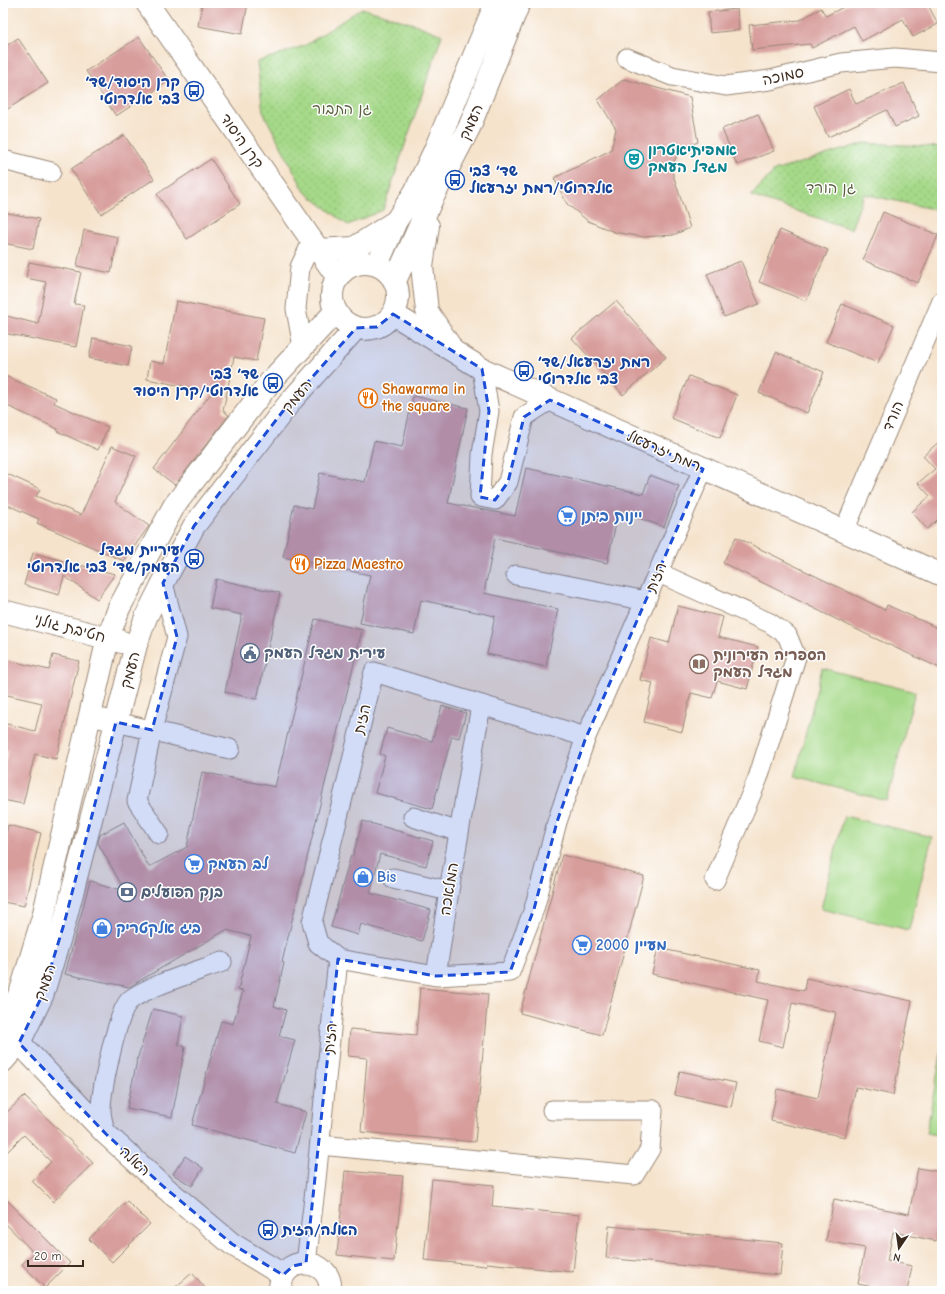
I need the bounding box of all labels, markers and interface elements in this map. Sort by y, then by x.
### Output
street label: סמוכה [760,63,806,89]
place label: קרן היסוד/שד׳ צבי אלדרוטי [85,73,180,108]
bus stop icon: קרן היסוד/שד׳ צבי אלדרוטי [183,80,205,102]
park label: גן התבור [312,100,372,118]
street label: העמק [455,101,487,143]
street label: קרן היסוד [216,110,268,172]
place label: אמפיתיאטרון מגדל העמק [648,141,737,176]
theatre icon: אמפיתיאטרון מגדל העמק [623,148,645,170]
place label: שד׳ צבי אלדרוטי/רמת יזרעאל [469,162,613,197]
bus stop icon: שד׳ צבי אלדרוטי/רמת יזרעאל [444,169,466,191]
park label: גן הורד [806,179,856,197]
place label: רמת יזרעאל/שד׳ צבי אלדרוטי [538,353,650,388]
bus stop icon: רמת יזרעאל/שד׳ צבי אלדרוטי [513,360,535,382]
place label: שד׳ צבי אלדרוטי/קרן היסוד [133,365,259,401]
bus stop icon: שד׳ צבי אלדרוטי/קרן היסוד [262,372,284,394]
street label: העמק [278,376,316,416]
place label: Shawarma in the square [381,380,465,415]
restaurant icon: Shawarma in the square [357,387,379,409]
street label: הורד [879,398,907,434]
street label: רמת יזרעאל [624,427,704,475]
supermarket icon: יינות ביתן [556,505,578,527]
place label: יינות ביתן [581,507,642,525]
place label: עיריית מגדל העמק/שד׳ צבי אלדרוטי [27,541,180,576]
bus stop icon: עיריית מגדל העמק/שד׳ צבי אלדרוטי [183,548,205,570]
restaurant icon: Pizza Maestro [289,553,311,575]
place label: Pizza Maestro [314,555,404,573]
street label: הזית [641,559,670,595]
street label: חטיבת גולני [32,610,108,646]
public building icon: עירית מגדל העמק [239,642,261,664]
place label: עירית מגדל העמק [264,644,386,662]
place label: הספריה העירונית מגדל העמק [713,646,826,681]
street label: העמק [116,649,144,691]
library icon: הספריה העירונית מגדל העמק [688,653,710,675]
street label: הזית [349,702,374,737]
supermarket icon: לב העמק [183,853,205,875]
place label: לב העמק [208,855,270,873]
street label: המלאכה [436,861,462,917]
shop icon: Bis [352,866,374,888]
place label: Bis [377,868,396,886]
bank icon: בנק הפועלים [116,881,138,903]
place label: בנק הפועלים [141,883,223,901]
shop icon: ביג אלקטריק [91,917,113,939]
place label: ביג אלקטריק [116,919,201,938]
supermarket icon: מעיין 2000 [571,934,593,956]
place label: מעיין 2000 [596,936,667,954]
street label: העמק [30,961,60,1003]
street label: הזית [319,1022,341,1055]
street label: האלה [116,1142,154,1180]
bus stop icon: האלה/הזית [257,1219,279,1241]
place label: האלה/הזית [281,1221,358,1239]
north arrow [879,1228,919,1268]
scale bar [28,1242,83,1268]
text: 20 m [34,1249,62,1263]
text: N [892,1250,902,1264]

